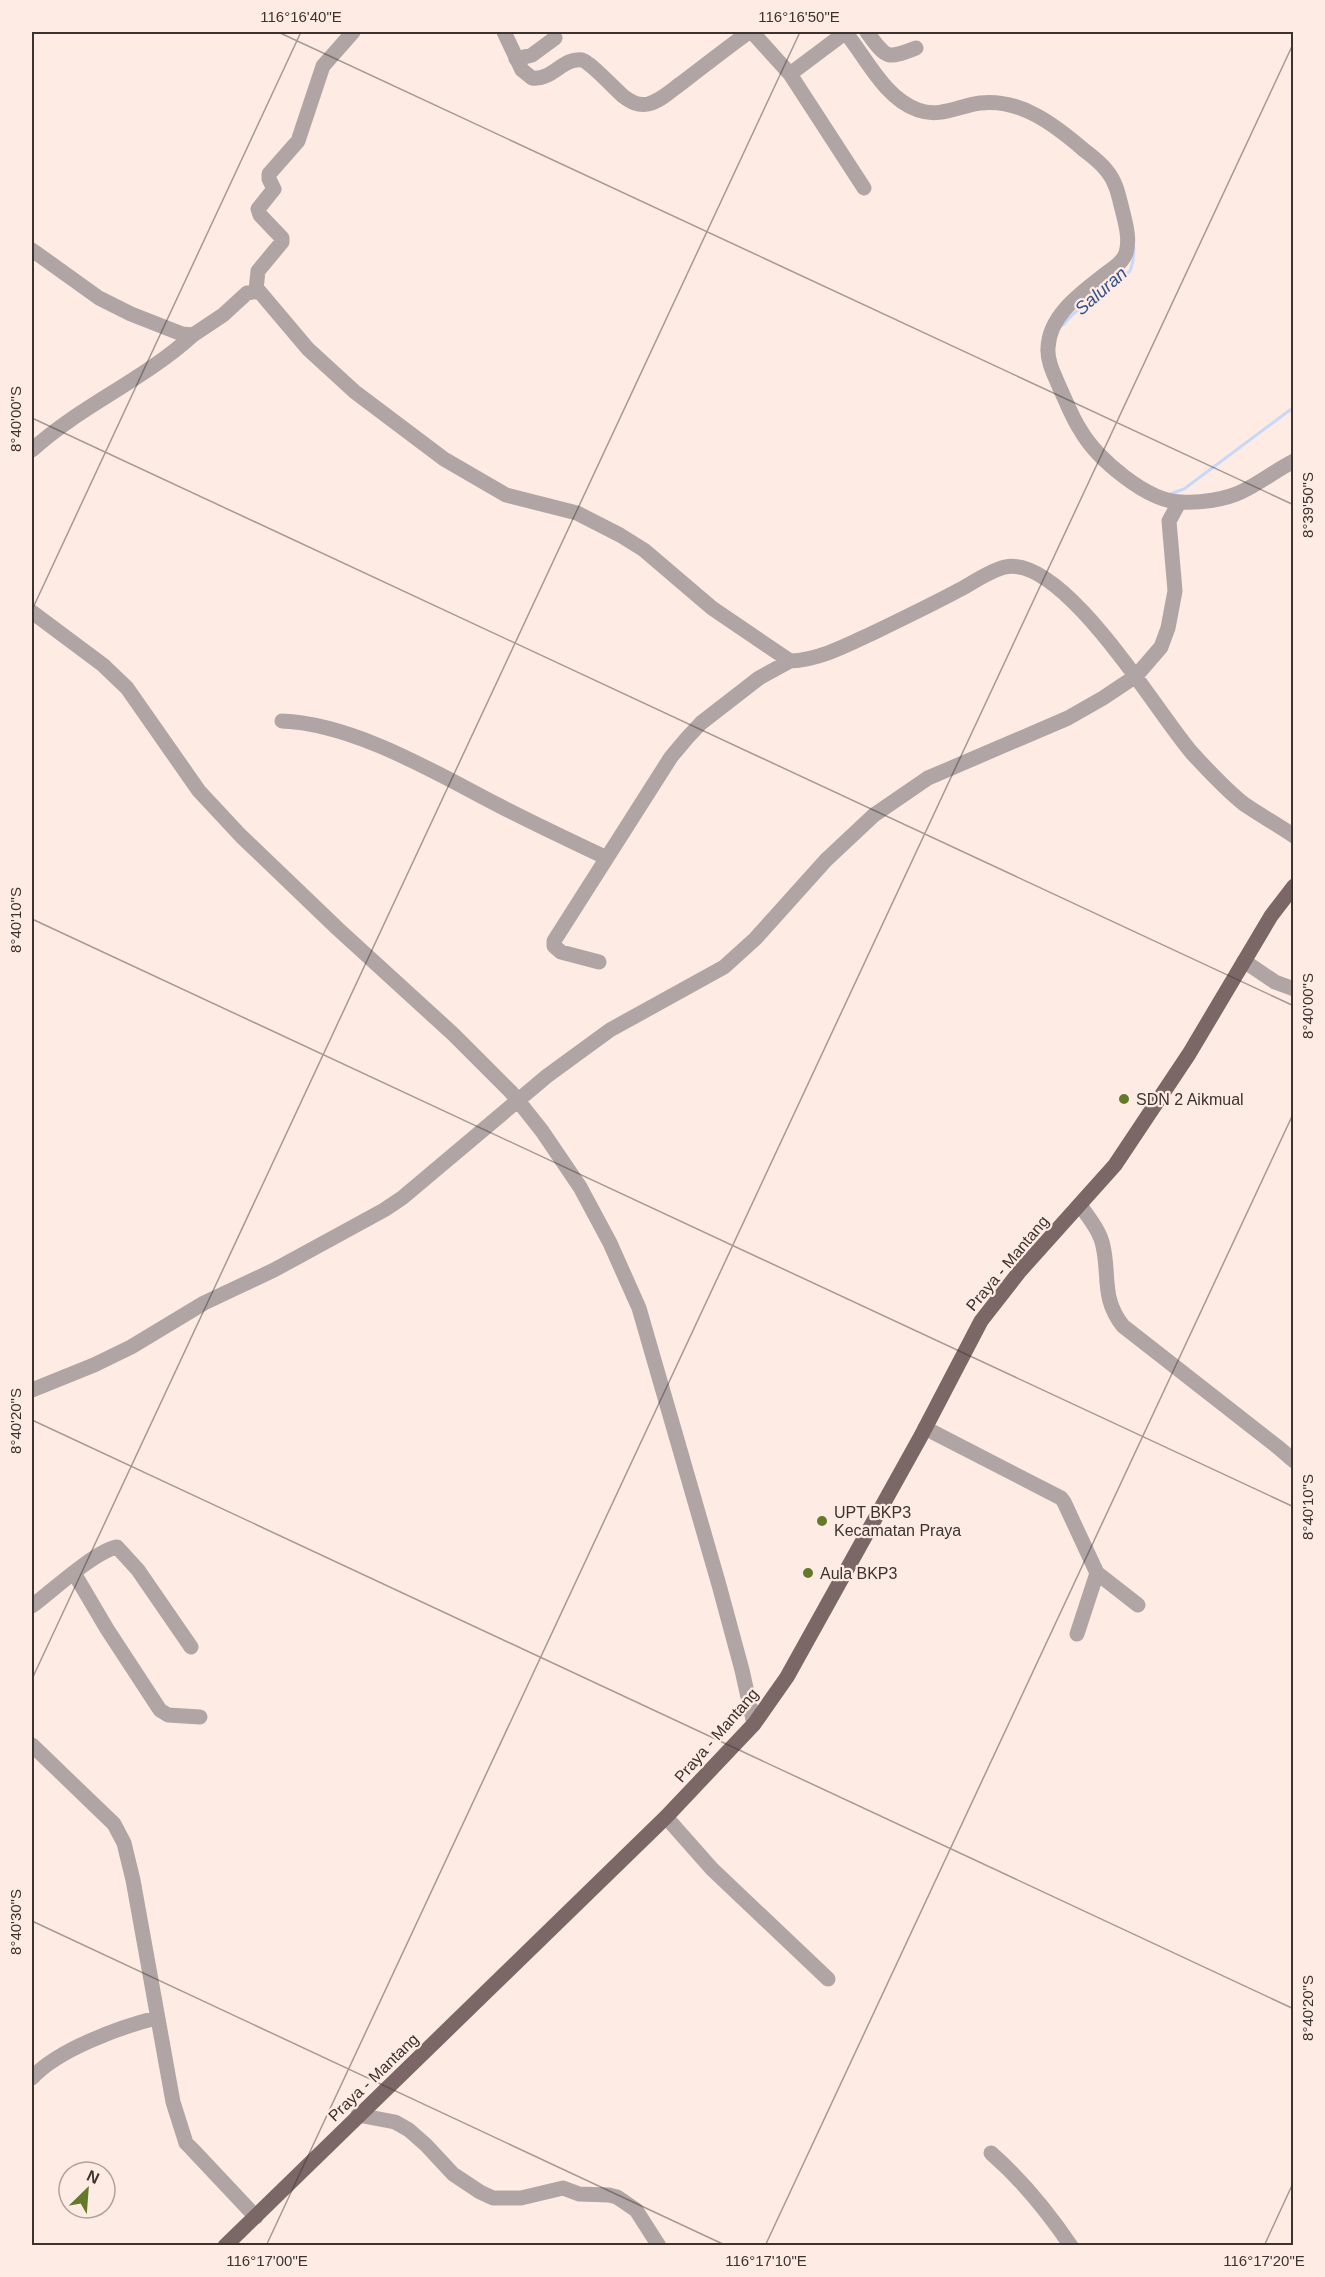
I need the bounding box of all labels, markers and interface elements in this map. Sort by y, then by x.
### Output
text: 116°16'40"E [260,8,342,25]
text: 116°16'50"E [758,8,840,25]
water label: Saluran [1071,263,1131,319]
text: 8°40'00"S [7,386,24,452]
text: 8°39'50"S [1299,472,1316,538]
text: 8°40'10"S [7,887,24,953]
text: 8°40'00"S [1299,973,1316,1039]
place label: SDN 2 Aikmual [1136,1091,1244,1108]
marker: SDN 2 Aikmual [1117,1092,1131,1106]
street label: Praya - Mantang [963,1213,1052,1314]
text: 8°40'20"S [7,1388,24,1454]
text: 8°40'10"S [1299,1474,1316,1540]
place label: UPT BKP3 Kecamatan Praya [834,1504,961,1539]
marker: UPT BKP3 Kecamatan Praya [815,1514,829,1528]
place label: Aula BKP3 [820,1565,897,1582]
marker: Aula BKP3 [801,1566,815,1580]
street label: Praya - Mantang [671,1685,762,1786]
text: 8°40'30"S [7,1889,24,1955]
text: 8°40'20"S [1299,1975,1316,2041]
street label: Praya - Mantang [325,2030,422,2125]
north arrow [57,2160,117,2220]
text: N [84,2167,102,2187]
text: 116°17'00"E [226,2252,308,2269]
text: 116°17'10"E [725,2252,807,2269]
text: 116°17'20"E [1223,2252,1305,2269]

